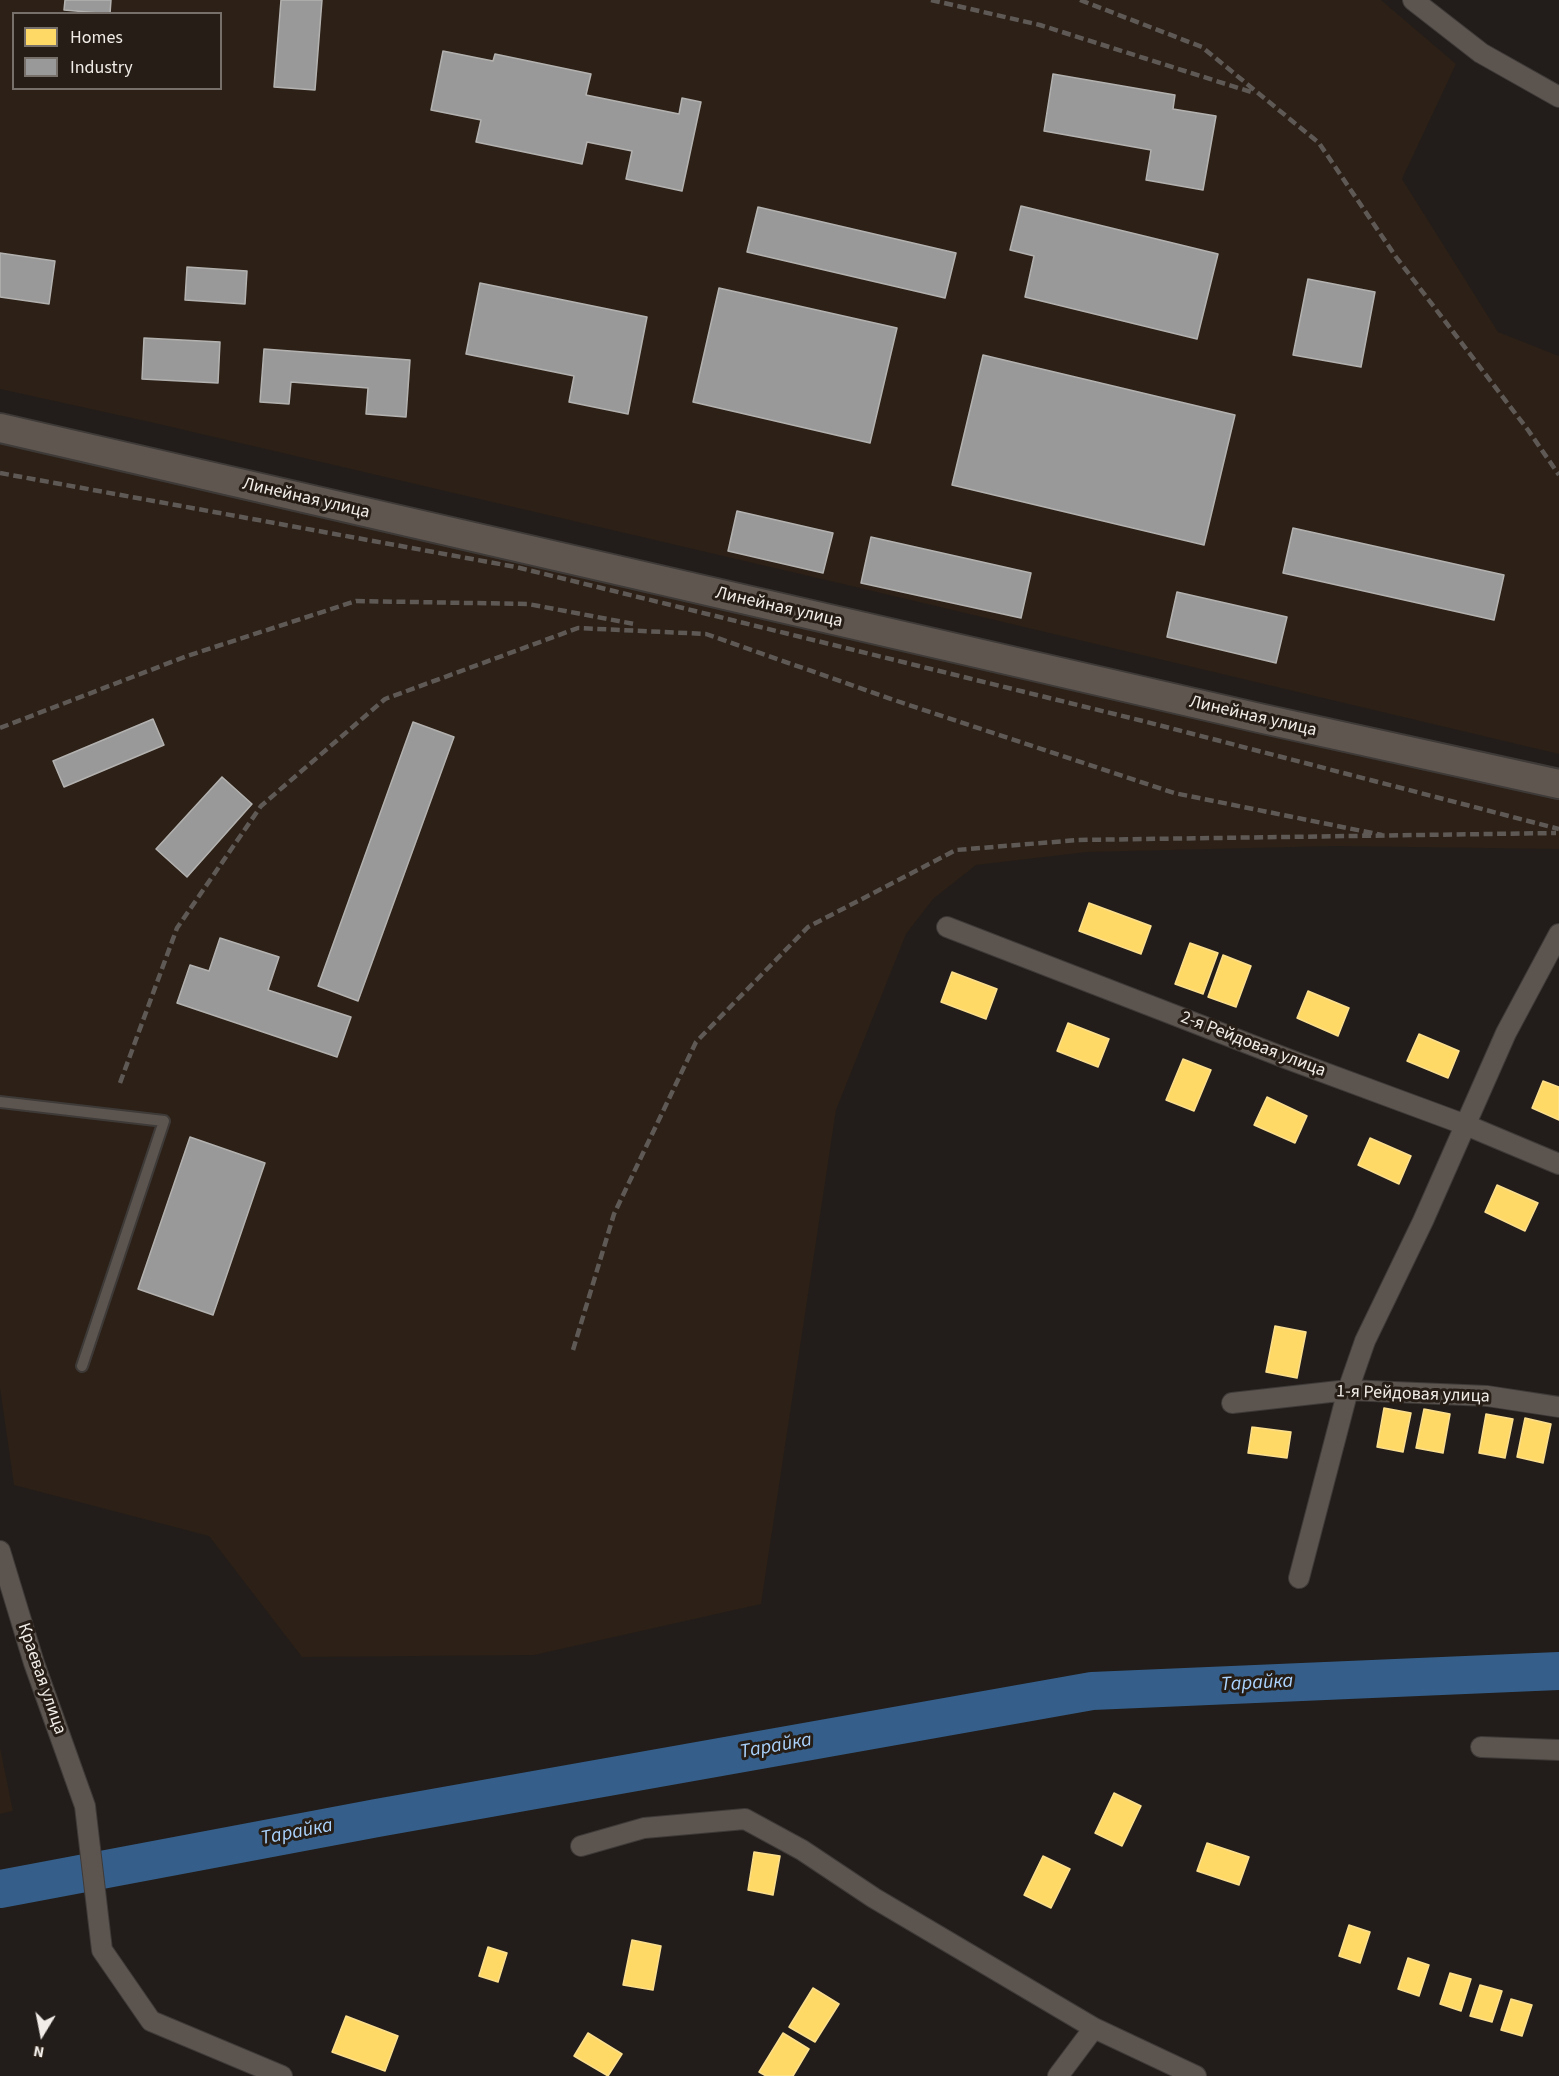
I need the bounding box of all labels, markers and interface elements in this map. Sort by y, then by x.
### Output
legend [12,12,222,90]
text: Homes [70,25,123,50]
text: Industry [70,55,133,80]
street label: Линейная улица [240,474,372,524]
street label: Линейная улица [713,583,845,633]
street label: Линейная улица [1187,692,1319,742]
street label: 2-я Рейдовая улица [1177,1007,1329,1083]
street label: 1-я Рейдовая улица [1336,1382,1490,1408]
street label: Краевая улица [12,1620,70,1738]
water label: Тарайка [1220,1670,1294,1698]
water label: Тарайка [738,1729,814,1765]
water label: Тарайка [259,1814,335,1852]
north arrow [12,2004,72,2064]
text: N [32,2040,46,2063]

